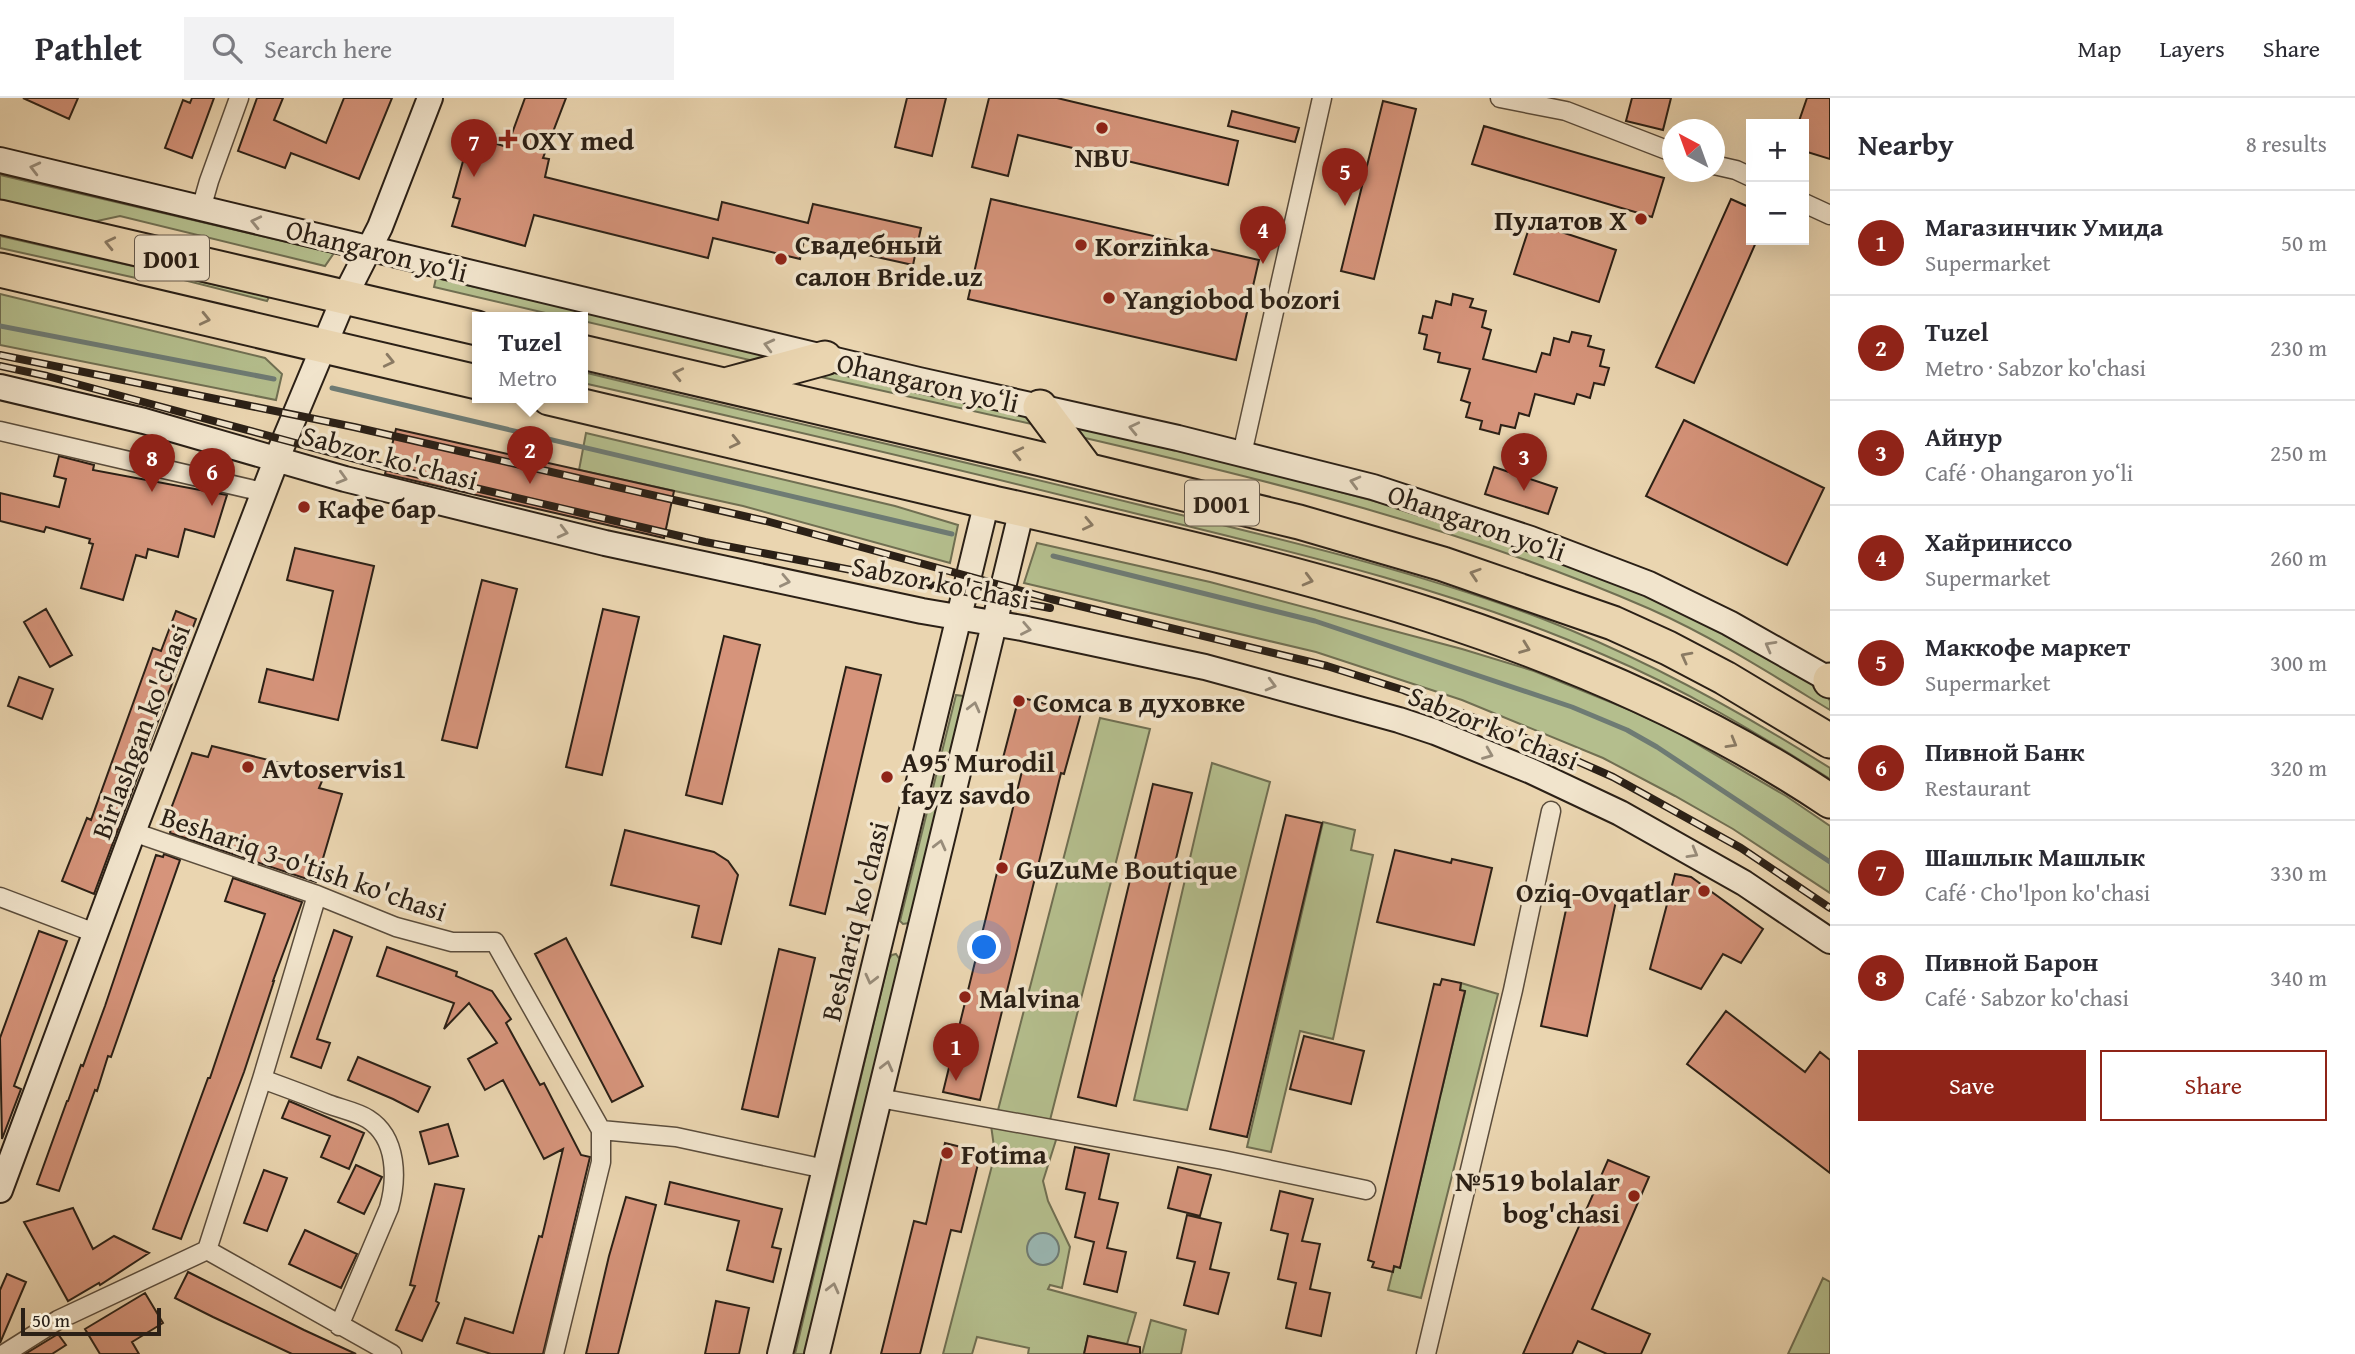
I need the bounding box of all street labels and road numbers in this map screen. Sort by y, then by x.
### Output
street label: Ohangaron yoʻli [282,208,472,292]
road number: D001 [135,236,209,280]
street label: Ohangaron yoʻli [833,341,1023,423]
street label: Sabzor ko'chasi [297,414,483,500]
street label: Ohangaron yoʻli [1382,472,1572,572]
road number: D001 [1185,480,1259,526]
street label: Sabzor ko'chasi [848,545,1034,619]
street label: Birlashgan ko'chasi [80,617,200,844]
street label: Sabzor ko'chasi [1403,674,1586,780]
street label: Beshariq 3-o'tish ko'chasi [156,795,453,931]
street label: Beshariq ko'chasi [809,817,899,1025]

